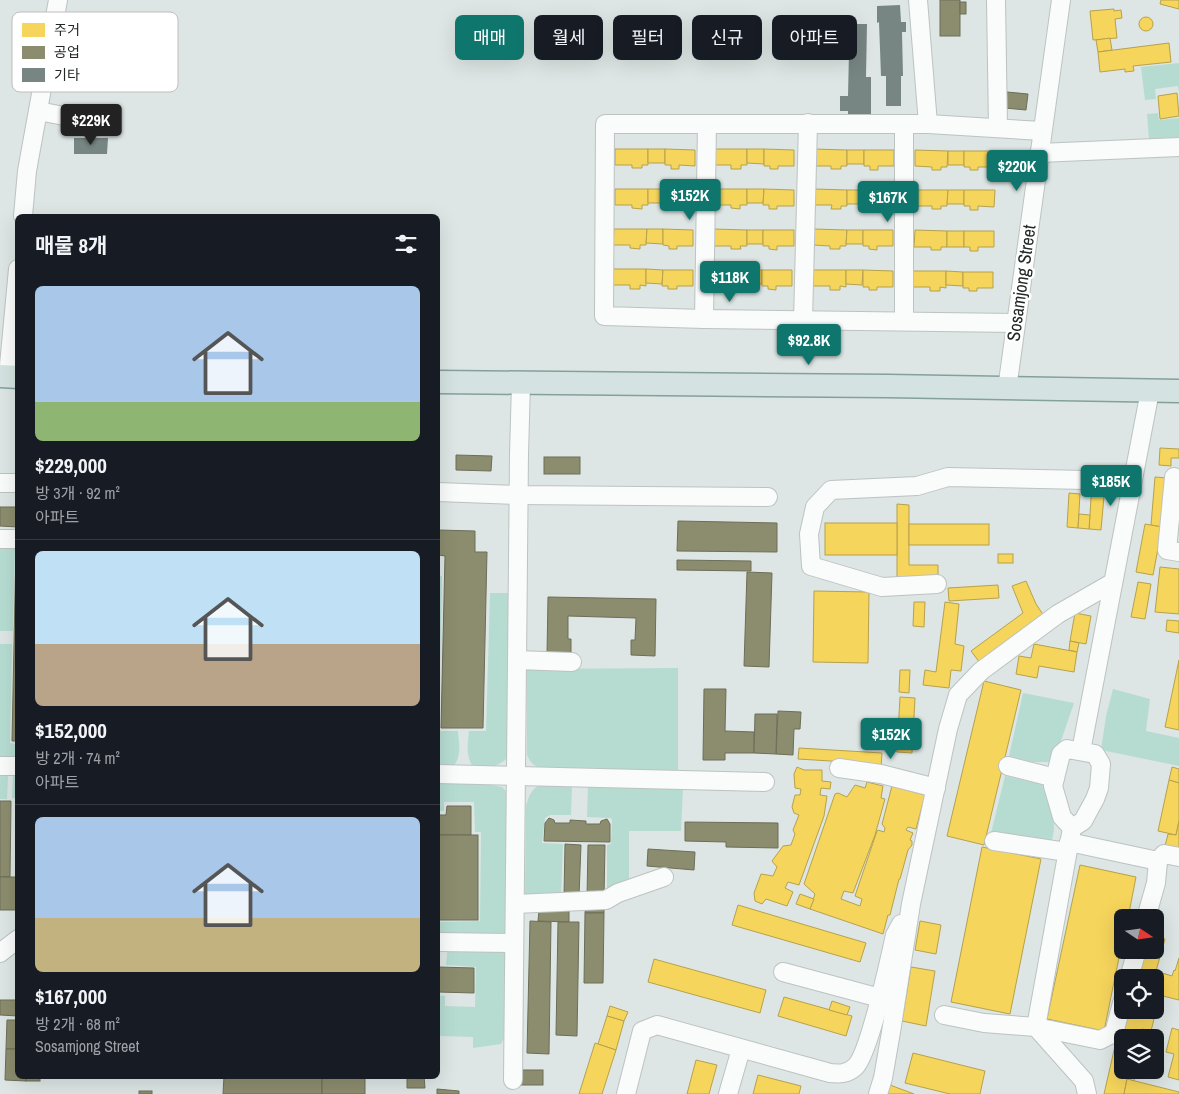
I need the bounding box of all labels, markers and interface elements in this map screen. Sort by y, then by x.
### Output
legend [12,12,178,92]
chip: 매매 [455,15,524,60]
chip: 월세 [534,15,603,60]
chip: 필터 [613,15,682,60]
chip: 신규 [692,15,762,60]
chip: 아파트 [772,15,857,60]
text: 주거 [54,21,80,39]
text: 공업 [54,43,80,61]
text: 기타 [54,66,80,84]
pin: $229K [56,104,126,146]
text: $229K [72,109,110,131]
pin: $220K [982,150,1052,192]
text: $220K [998,155,1036,177]
pin: $152K [655,178,725,221]
pin: $167K [853,180,923,223]
text: $152K [671,184,709,206]
text: $167K [869,186,907,208]
street label: Sosamjong Street [1000,223,1042,343]
icon: filters [392,230,420,258]
text: 매물 8개 [35,231,107,260]
pin: $118K [695,260,765,303]
text: $118K [711,266,749,288]
icon: home [183,318,273,408]
pin: $92.8K [768,324,850,366]
text: $92.8K [788,329,830,351]
text: $229,000 [35,451,107,480]
pin: $185K [1076,464,1146,507]
text: $185K [1092,470,1130,492]
text: 방 3개 · 92 m² [35,482,120,504]
text: 아파트 [35,506,79,528]
icon: home [183,584,273,674]
text: $152,000 [35,716,107,745]
pin: $152K [856,718,926,760]
text: $152K [872,723,910,745]
text: 방 2개 · 74 m² [35,747,120,769]
text: 아파트 [35,771,79,793]
icon: home [183,850,273,940]
north arrow [1114,909,1164,959]
map controls [1114,909,1164,1079]
button: locate [1114,969,1164,1019]
text: $167,000 [35,982,107,1011]
text: 방 2개 · 68 m² [35,1013,120,1035]
button: layers [1114,1029,1164,1079]
text: Sosamjong Street [35,1035,139,1057]

